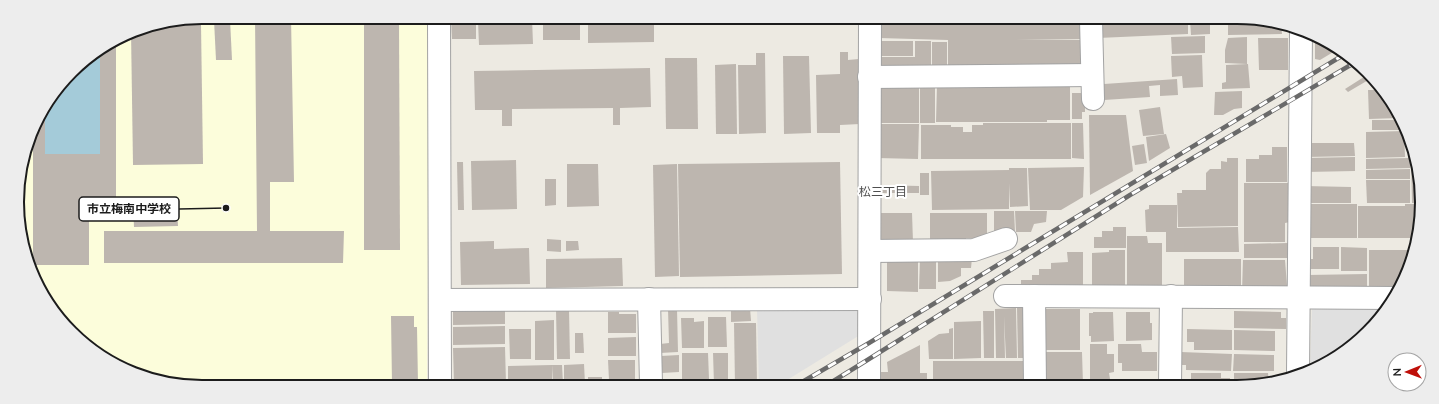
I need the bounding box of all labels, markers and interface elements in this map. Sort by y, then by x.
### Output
district label: 松三丁目 [859,184,907,199]
callout: 市立梅南中学校 [79,197,179,221]
text: 市立梅南中学校 [87,201,171,216]
north arrow [1387,352,1427,392]
text: N [1390,368,1404,376]

